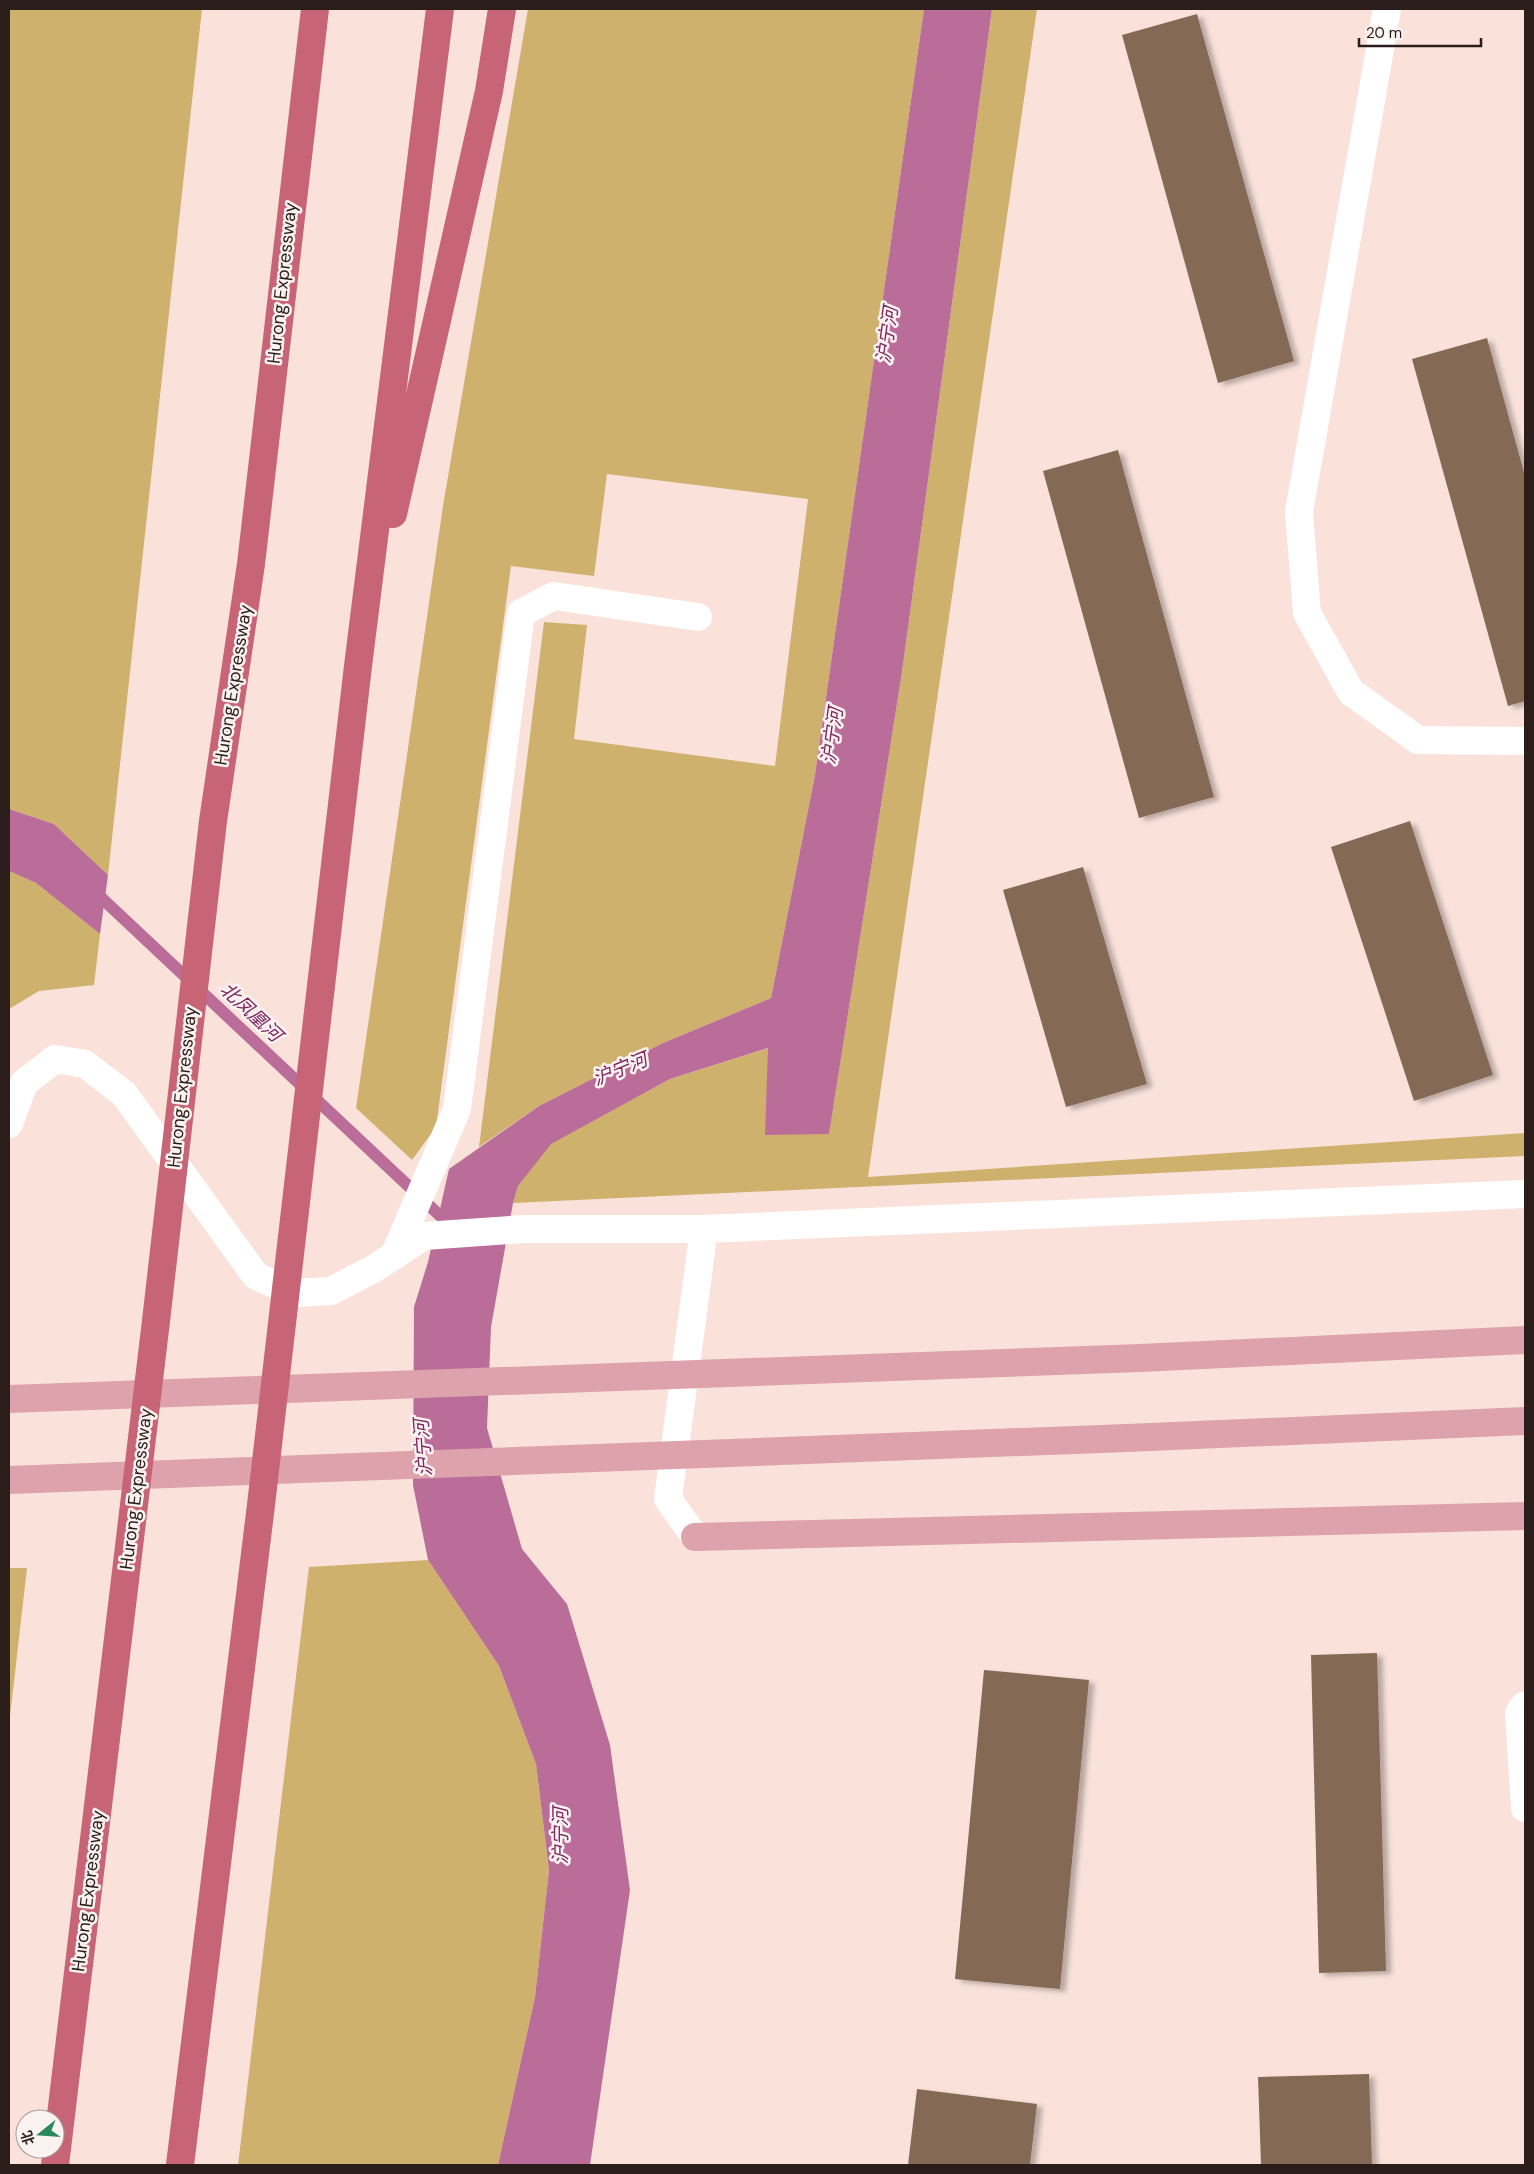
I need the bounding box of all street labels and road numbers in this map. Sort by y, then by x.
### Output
street label: Hurong Expressway [262,201,302,365]
street label: Hurong Expressway [208,603,258,767]
street label: Hurong Expressway [162,1005,202,1169]
street label: Hurong Expressway [114,1407,158,1571]
street label: Hurong Expressway [66,1809,110,1973]

